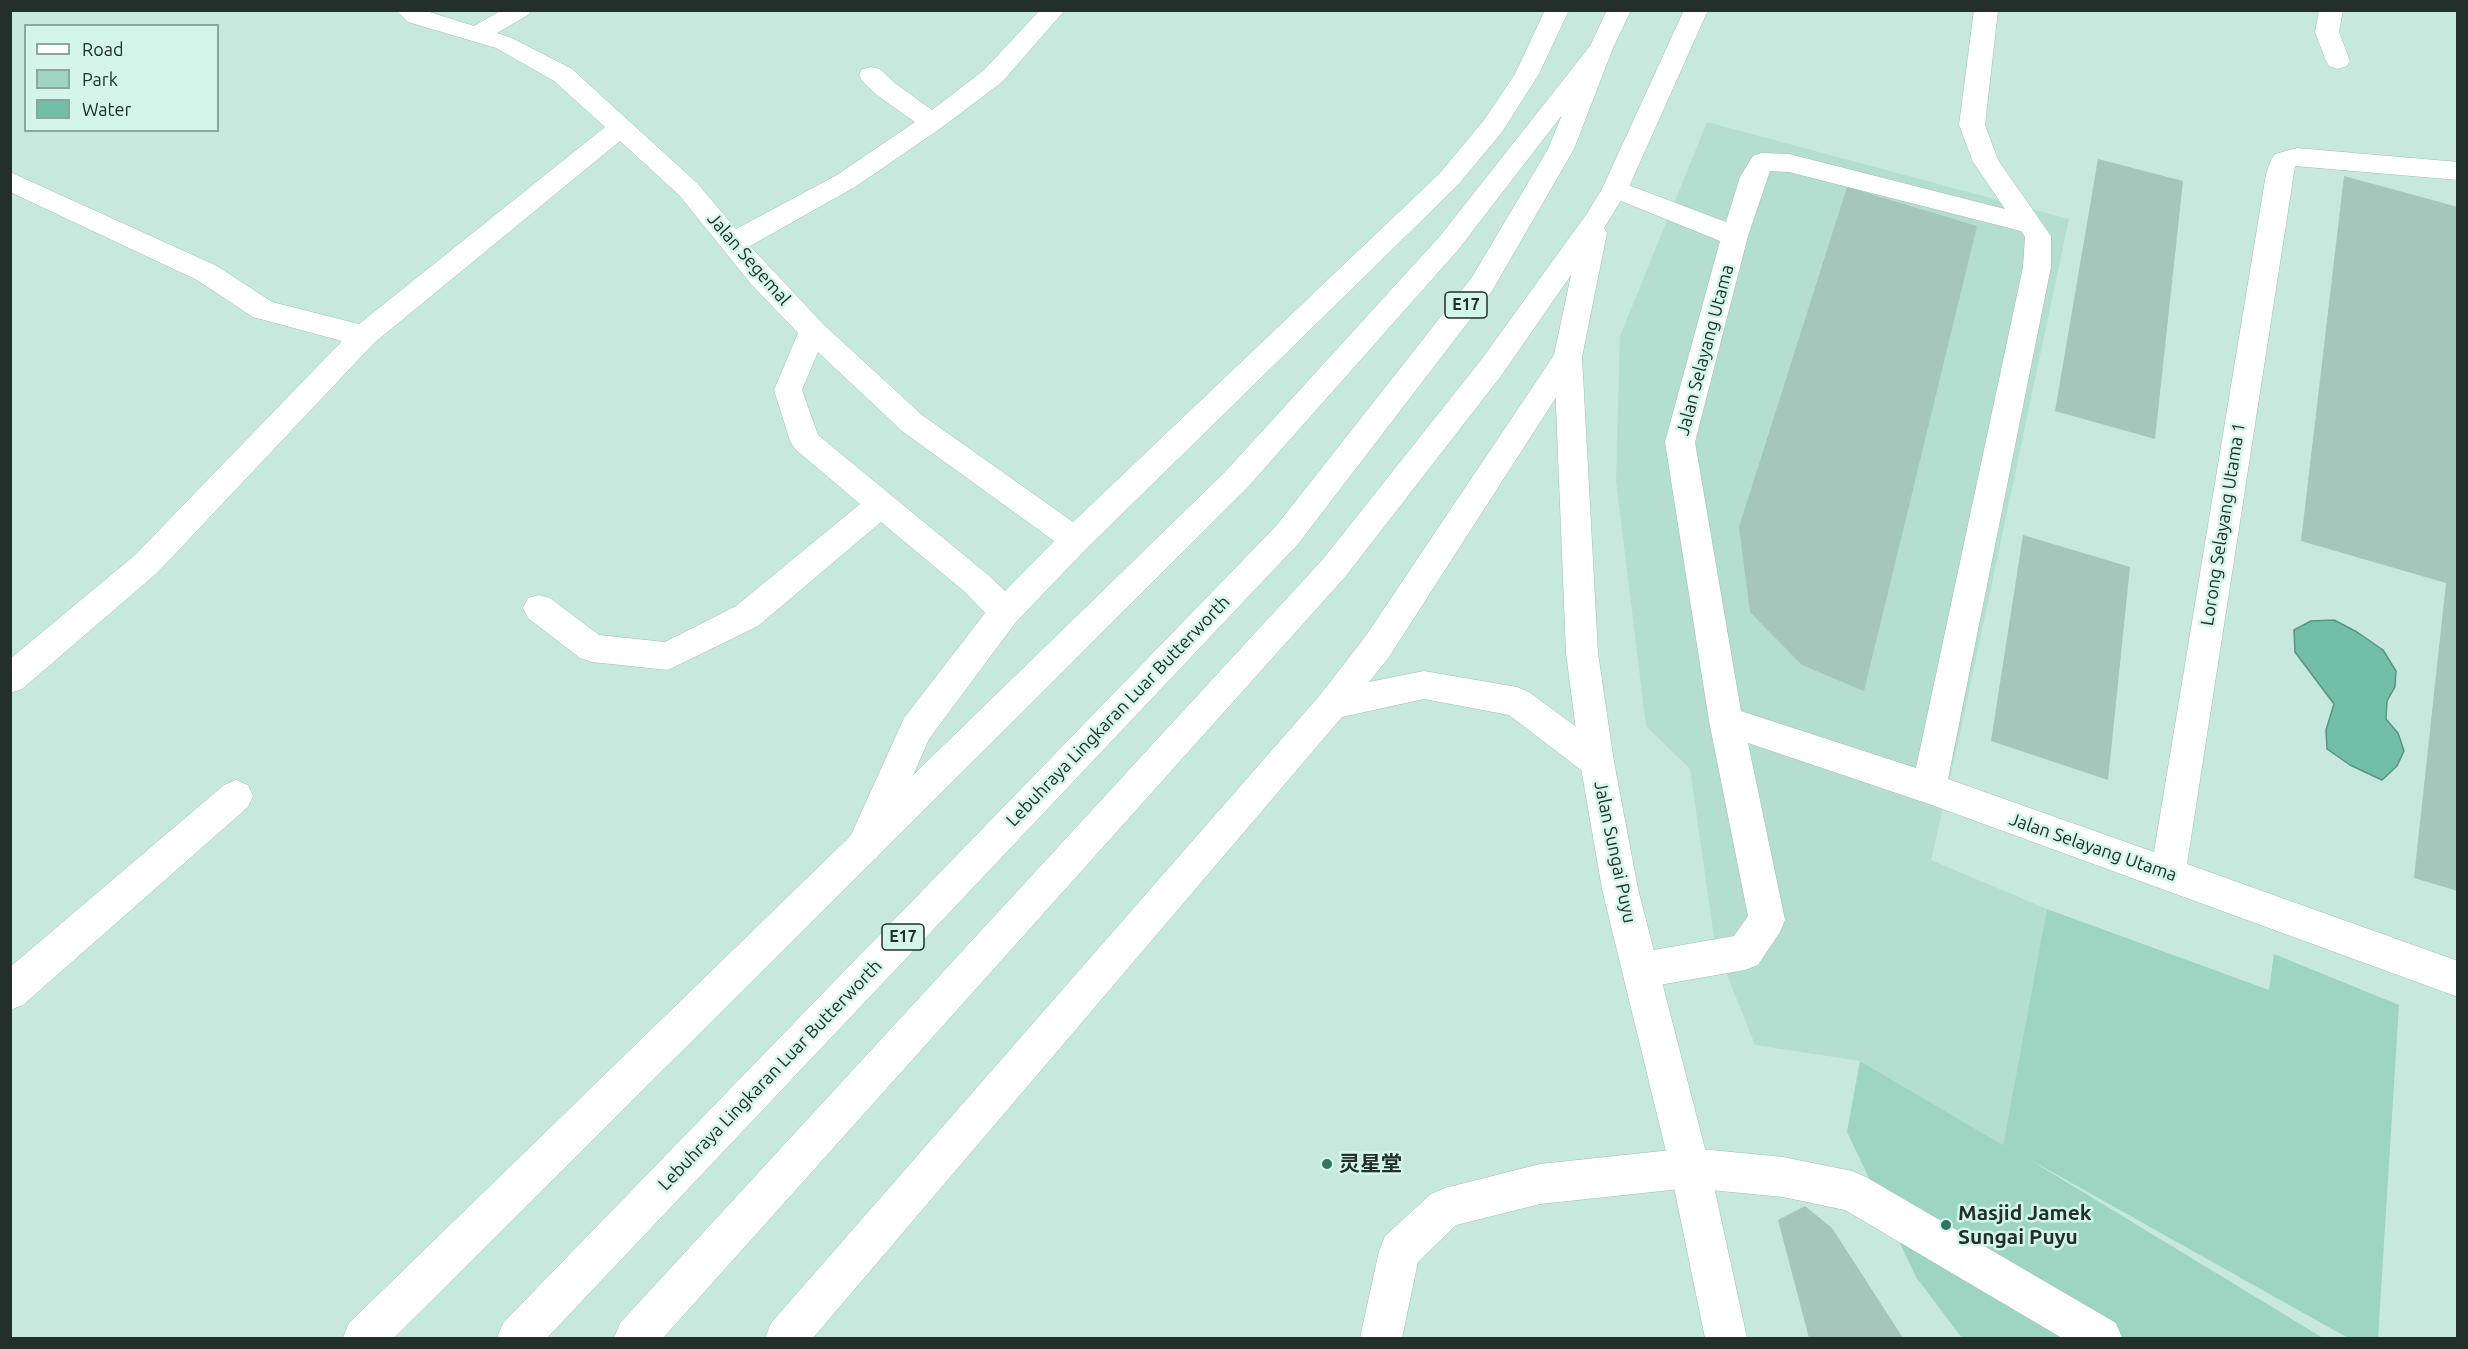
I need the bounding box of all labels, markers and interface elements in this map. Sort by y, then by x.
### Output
legend [24,24,219,132]
text: Road [82,39,124,59]
text: Park [82,69,118,89]
text: Water [82,99,131,119]
street label: Jalan Segemal [703,208,795,310]
street label: Jalan Selayang Utama [1672,262,1738,438]
road number: E17 [1445,292,1487,318]
street label: Lorong Selayang Utama 1 [2196,421,2250,627]
street label: Lebuhraya Lingkaran Luar Butterworth [1002,591,1234,831]
street label: Jalan Sungai Puyu [1589,779,1641,925]
street label: Jalan Selayang Utama [2006,808,2180,886]
road number: E17 [882,924,924,950]
street label: Lebuhraya Lingkaran Luar Butterworth [654,955,886,1195]
place label: 灵星堂 [1339,1151,1402,1177]
marker: 灵星堂 [1320,1157,1334,1171]
place label: Masjid Jamek Sungai Puyu [1958,1200,2092,1250]
marker: Masjid Jamek Sungai Puyu [1939,1218,1953,1232]

